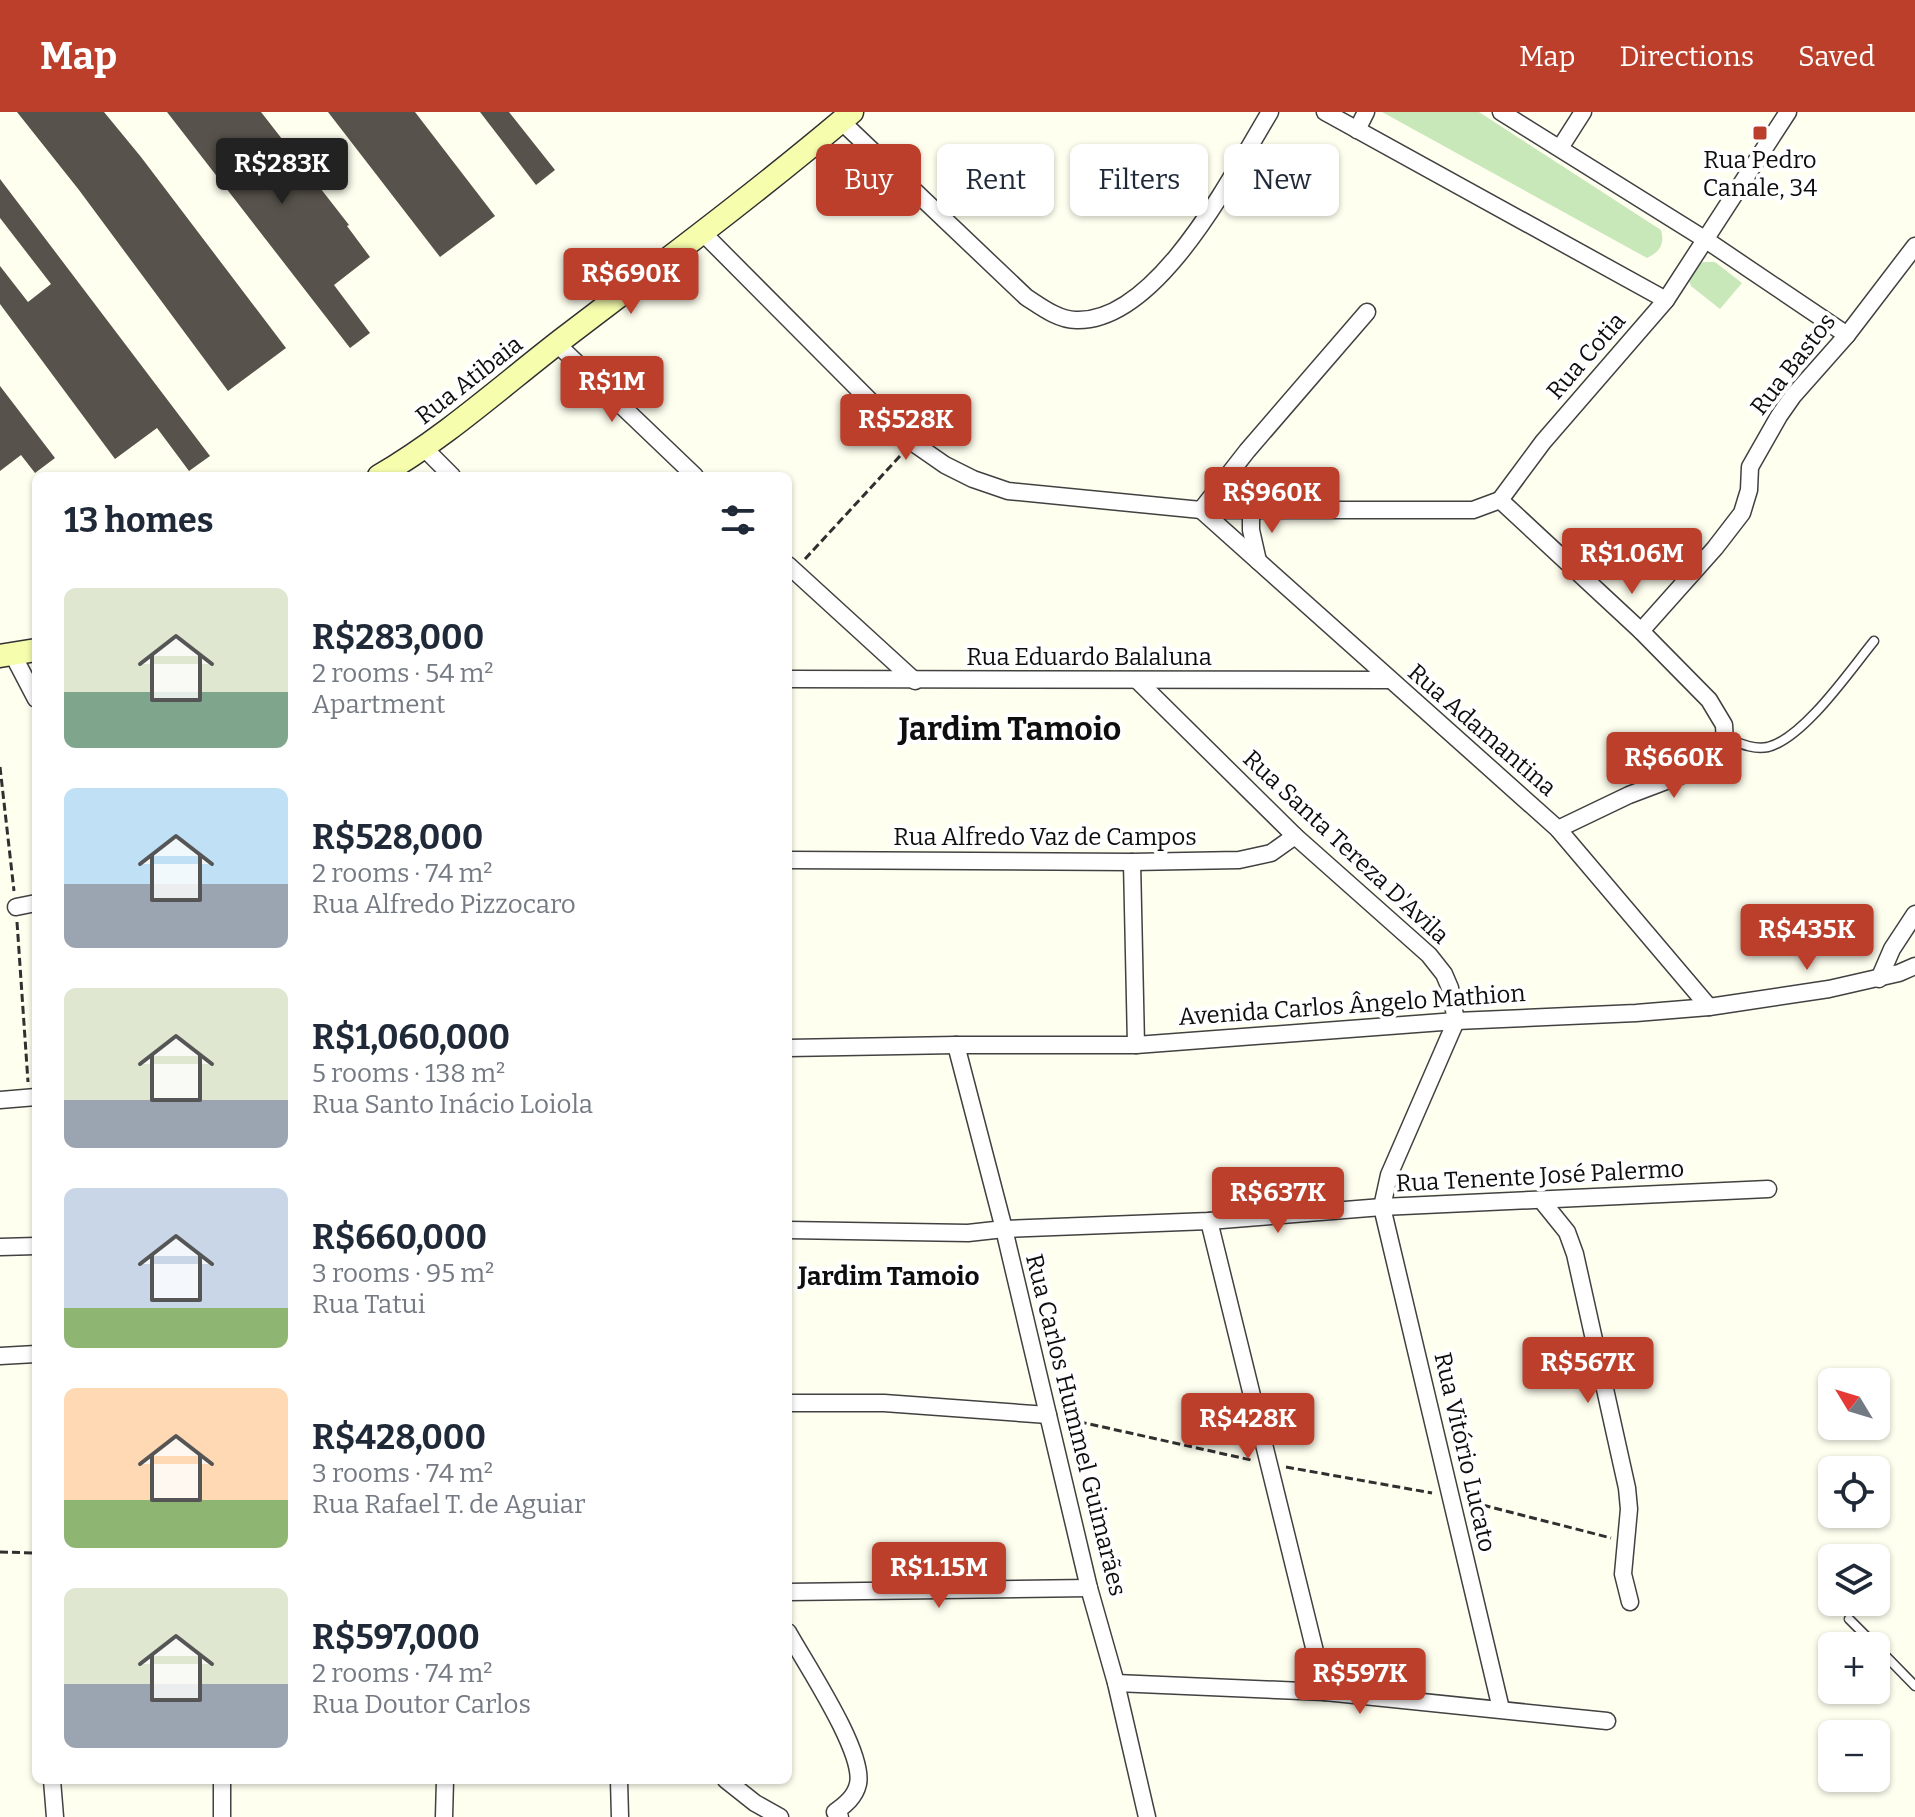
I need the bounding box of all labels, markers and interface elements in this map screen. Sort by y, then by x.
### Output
text: Map [40,33,117,79]
text: Map [1519,40,1575,73]
text: Directions [1619,40,1754,73]
text: Saved [1798,40,1875,73]
marker: Rua Pedro Canale, 34 [1751,124,1769,142]
pin: R$283K [217,138,347,206]
chip: Buy [816,144,921,216]
chip: Rent [937,144,1054,216]
chip: Filters [1070,144,1208,216]
chip: New [1224,144,1339,216]
place label: Rua Pedro Canale, 34 [1703,146,1817,202]
text: R$283K [234,148,330,179]
pin: R$690K [566,248,696,316]
text: R$690K [581,258,681,289]
street label: Rua Cotia [1541,307,1631,405]
street label: Rua Bastos [1745,308,1841,420]
street label: Rua Atibaia [410,330,528,430]
pin: R$1M [565,356,659,424]
text: R$1M [579,366,645,397]
pin: R$528K [841,394,971,462]
text: R$528K [858,404,954,435]
pin: R$960K [1207,467,1337,535]
text: R$960K [1222,477,1322,508]
icon: filters [716,498,760,542]
text: 13 homes [64,500,213,541]
pin: R$1.06M [1558,528,1706,596]
text: R$1.06M [1580,538,1684,569]
text: R$283,000 [312,617,484,658]
icon: home [128,620,224,716]
street label: Rua Eduardo Balaluna [966,643,1212,671]
text: 2 rooms · 54 m² [312,658,494,689]
street label: Rua Adamantina [1402,658,1562,802]
text: Apartment [312,689,445,720]
district label: Jardim Tamoio [897,710,1121,748]
pin: R$660K [1609,732,1739,800]
text: R$660K [1624,742,1724,773]
street label: Rua Santa Tereza D'Avila [1238,745,1454,949]
text: R$528,000 [312,817,483,858]
icon: home [128,820,224,916]
street label: Rua Alfredo Vaz de Campos [893,823,1197,851]
text: 2 rooms · 74 m² [312,858,492,889]
text: Rua Alfredo Pizzocaro [312,889,576,920]
pin: R$435K [1742,904,1872,972]
text: R$435K [1759,914,1855,945]
street label: Avenida Carlos Ângelo Mathion [1178,979,1526,1031]
text: R$1,060,000 [312,1017,510,1058]
icon: home [128,1020,224,1116]
text: 5 rooms · 138 m² [312,1058,505,1089]
text: Rua Santo Inácio Loiola [312,1089,593,1120]
street label: Rua Tenente José Palermo [1395,1154,1685,1198]
pin: R$637K [1213,1167,1343,1235]
text: R$637K [1230,1177,1326,1208]
text: R$660,000 [312,1217,487,1258]
icon: home [128,1220,224,1316]
street label: Rua Carlos Hummel Guimarães [1020,1251,1132,1599]
text: 3 rooms · 95 m² [312,1258,494,1289]
district label: Jardim Tamoio [797,1261,979,1292]
text: Rua Tatui [312,1289,425,1320]
pin: R$567K [1523,1337,1653,1405]
text: R$567K [1541,1347,1635,1378]
street label: Rua Vitório Lucato [1428,1349,1502,1555]
north arrow [1818,1368,1890,1440]
map controls [1818,1368,1890,1792]
pin: R$428K [1183,1393,1313,1461]
text: R$428K [1199,1403,1297,1434]
text: R$428,000 [312,1417,486,1458]
icon: home [128,1420,224,1516]
button: locate [1818,1456,1890,1528]
text: 3 rooms · 74 m² [312,1458,493,1489]
text: Rua Rafael T. de Aguiar [312,1489,585,1520]
pin: R$1.15M [865,1542,1013,1610]
button: layers [1818,1544,1890,1616]
text: R$1.15M [890,1552,988,1583]
text: R$597,000 [312,1617,480,1658]
icon: home [128,1620,224,1716]
button: + [1818,1632,1890,1704]
pin: R$597K [1295,1648,1425,1716]
text: 2 rooms · 74 m² [312,1658,492,1689]
text: R$597K [1313,1658,1407,1689]
text: Rua Doutor Carlos [312,1689,531,1720]
button: − [1818,1720,1890,1792]

